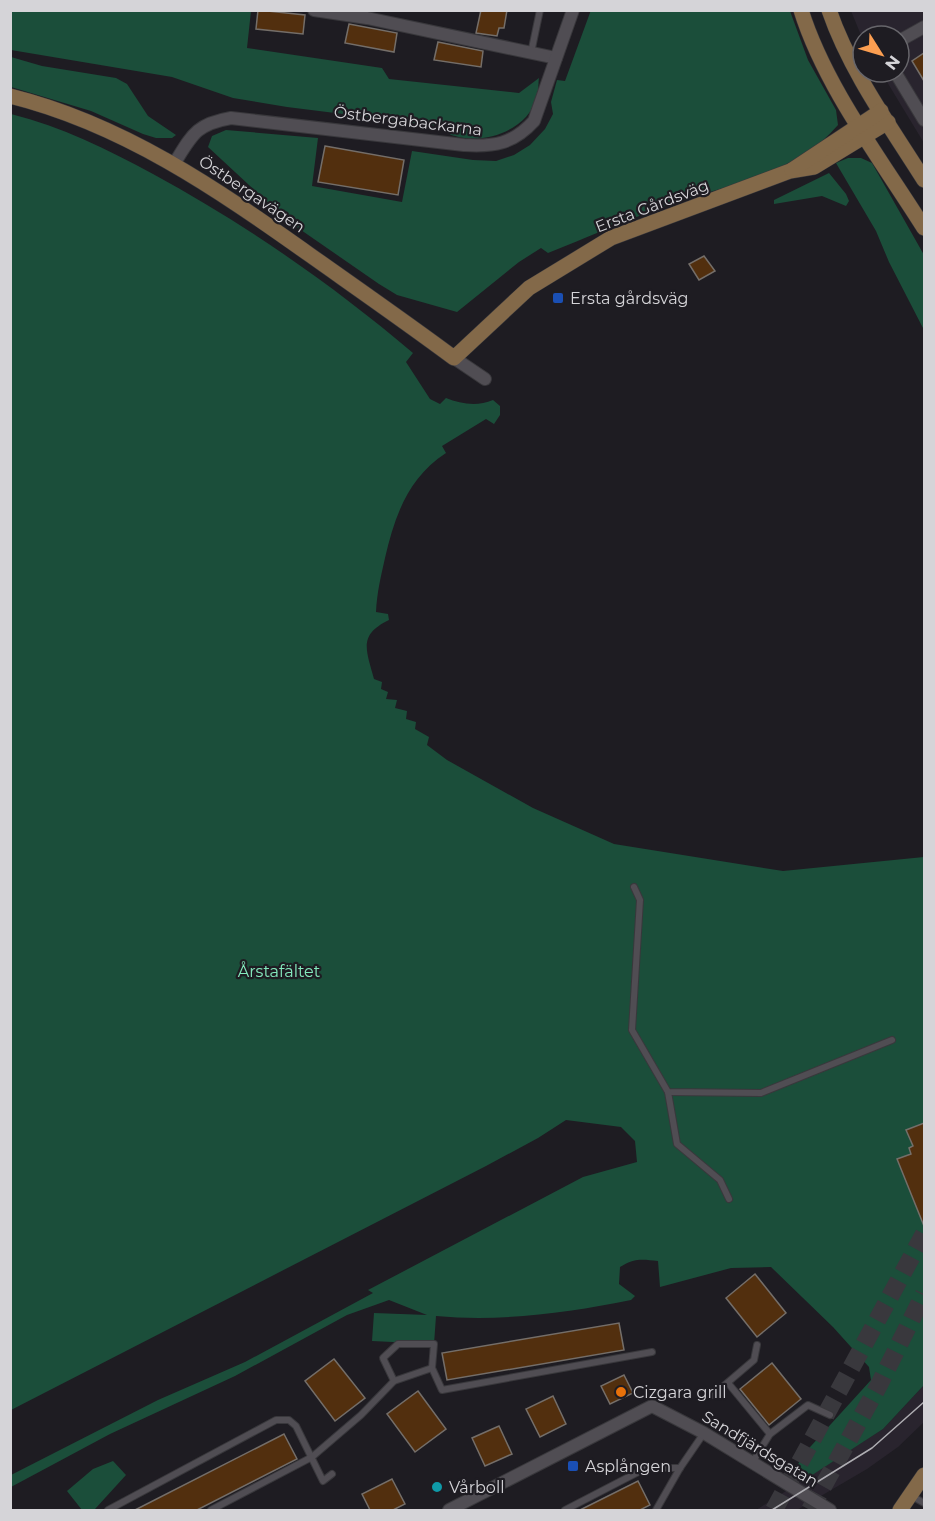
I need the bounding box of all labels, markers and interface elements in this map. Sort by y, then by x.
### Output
north arrow [851,24,911,84]
text: N [881,52,904,74]
street label: Östbergabackarna [333,101,483,140]
street label: Östbergavägen [195,151,309,237]
street label: Ersta Gårdsväg [593,176,711,236]
place label: Ersta gårdsväg [570,289,689,308]
marker: Ersta gårdsväg [551,291,565,305]
park label: Årstafältet [238,961,321,981]
place label: Cizgara grill [633,1383,727,1402]
marker: Cizgara grill [614,1385,628,1399]
street label: Sandfjärdsgatan [699,1407,821,1491]
place label: Asplången [585,1457,671,1476]
marker: Asplången [566,1459,580,1473]
place label: Vårboll [449,1478,505,1497]
marker: Vårboll [430,1480,444,1494]

